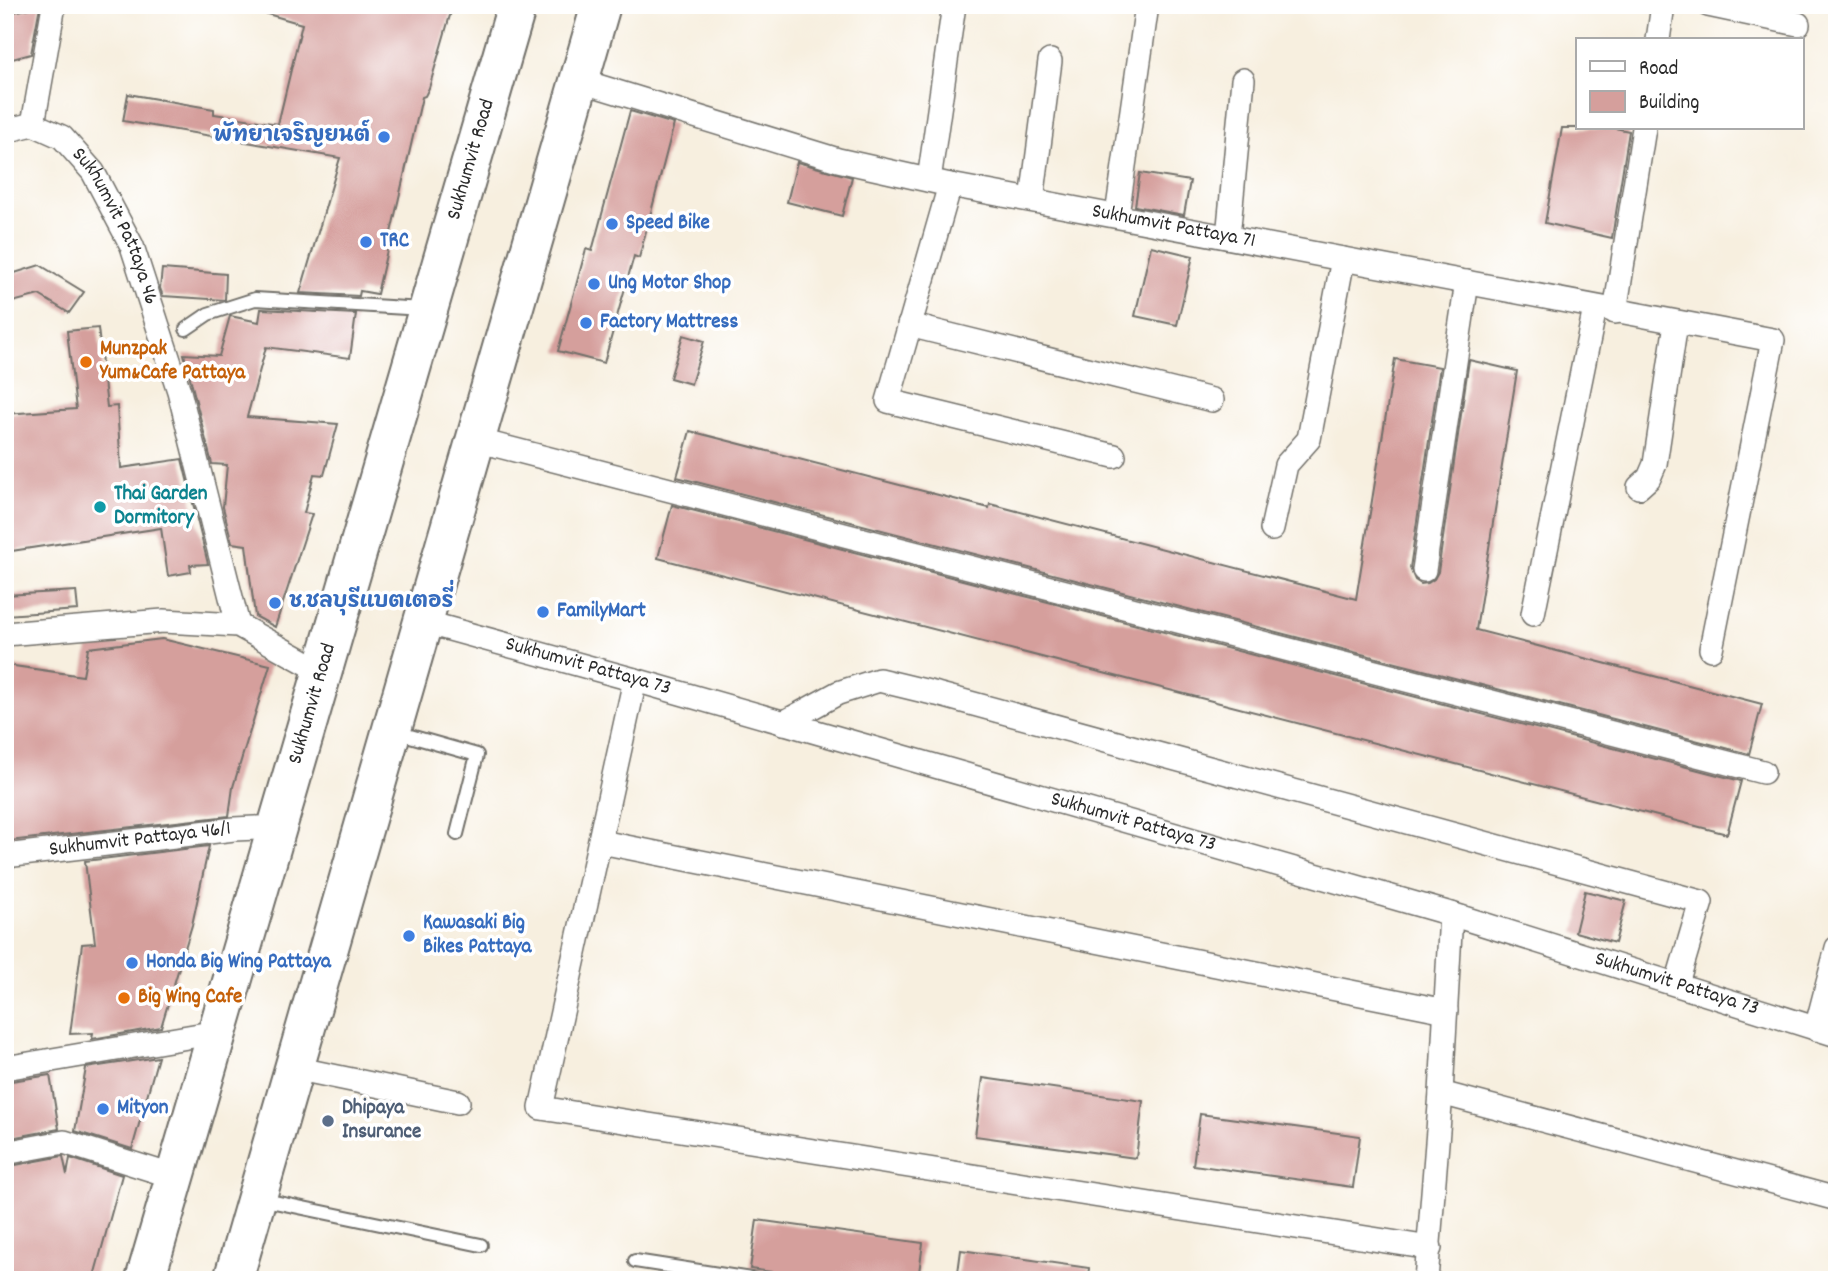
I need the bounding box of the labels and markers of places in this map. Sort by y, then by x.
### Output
place label: พัทยาเจริญยนต์ [213,119,370,152]
marker: พัทยาเจริญยนต์ [376,129,392,145]
place label: Speed Bike [626,209,710,239]
marker: Speed Bike [604,216,620,232]
place label: TRC [380,227,410,257]
marker: TRC [358,234,374,250]
place label: Ung Motor Shop [608,269,731,299]
marker: Ung Motor Shop [586,276,602,292]
place label: Factory Mattress [600,308,738,338]
marker: Factory Mattress [578,315,594,331]
place label: Munzpak Yum&Cafe Pattaya [99,335,246,389]
marker: Munzpak Yum&Cafe Pattaya [78,354,94,370]
place label: Thai Garden Dormitory [114,480,208,534]
marker: Thai Garden Dormitory [92,499,108,515]
place label: ช.ชลบุรีแบตเตอรี่ [289,579,454,618]
marker: ช.ชลบุรีแบตเตอรี่ [267,595,283,611]
place label: FamilyMart [557,597,646,627]
marker: FamilyMart [535,604,551,620]
place label: Kawasaki Big Bikes Pattaya [423,909,533,963]
marker: Kawasaki Big Bikes Pattaya [401,928,417,944]
place label: Honda Big Wing Pattaya [146,948,332,978]
marker: Honda Big Wing Pattaya [124,955,140,971]
place label: Big Wing Cafe [138,983,242,1013]
marker: Big Wing Cafe [116,990,132,1006]
place label: Mityon [117,1094,169,1124]
place label: Dhipaya Insurance [342,1094,421,1148]
marker: Mityon [95,1101,111,1117]
marker: Dhipaya Insurance [320,1113,336,1129]

